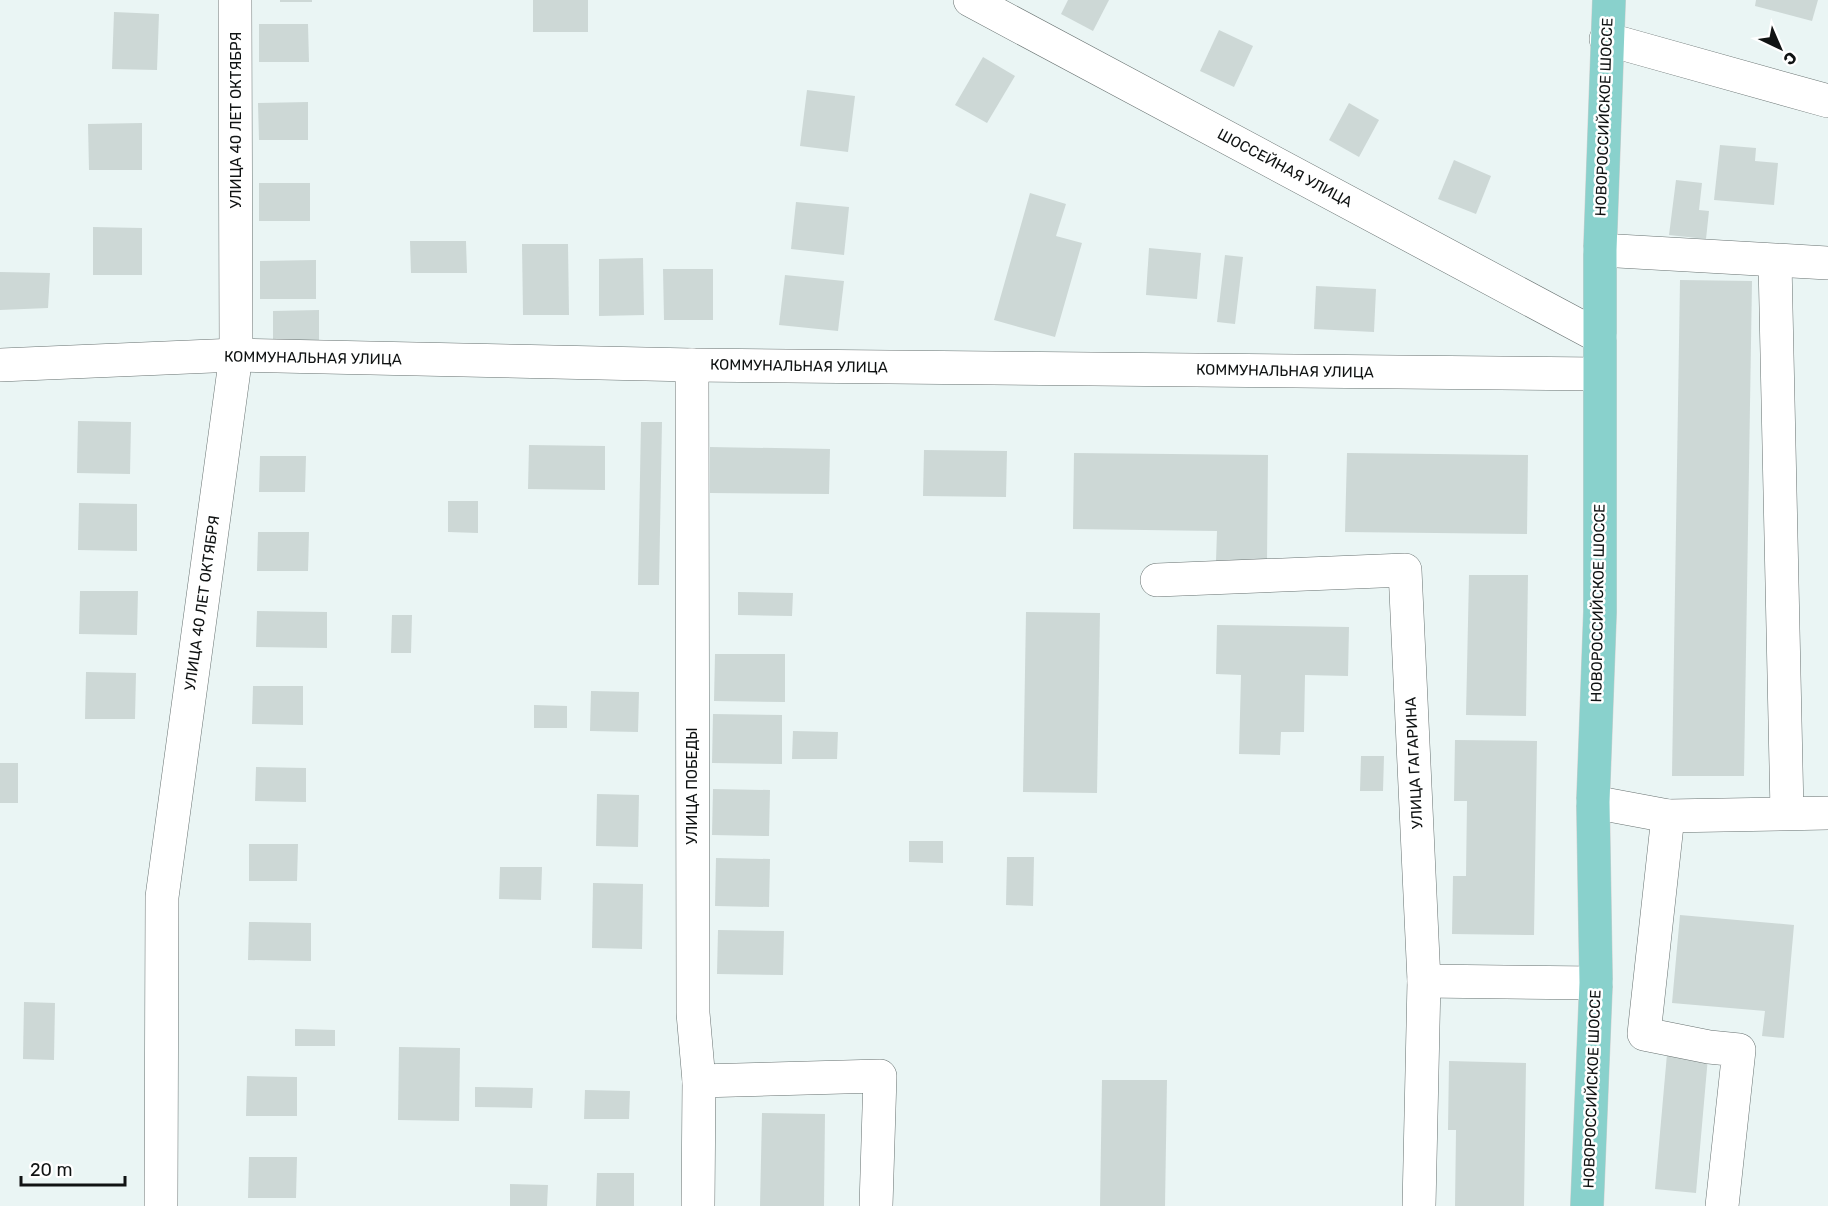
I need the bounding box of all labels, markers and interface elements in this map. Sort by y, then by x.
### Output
street label: НОВОРОССИЙСКОЕ ШОССЕ [1592,17,1616,217]
north arrow [1750,18,1810,78]
street label: УЛИЦА 40 ЛЕТ ОКТЯБРЯ [227,32,245,208]
text: С [1779,48,1801,69]
street label: ШОССЕЙНАЯ УЛИЦА [1214,125,1356,211]
street label: КОММУНАЛЬНАЯ УЛИЦА [224,347,402,369]
street label: КОММУНАЛЬНАЯ УЛИЦА [710,355,888,377]
street label: КОММУНАЛЬНАЯ УЛИЦА [1196,360,1374,382]
street label: НОВОРОССИЙСКОЕ ШОССЕ [1587,504,1609,702]
street label: УЛИЦА 40 ЛЕТ ОКТЯБРЯ [181,514,223,692]
street label: УЛИЦА ГАГАРИНА [1402,697,1426,829]
street label: УЛИЦА ПОБЕДЫ [683,727,701,845]
street label: НОВОРОССИЙСКОЕ ШОССЕ [1580,989,1604,1189]
scale bar [21,1149,124,1187]
text: 20 m [30,1159,72,1181]

